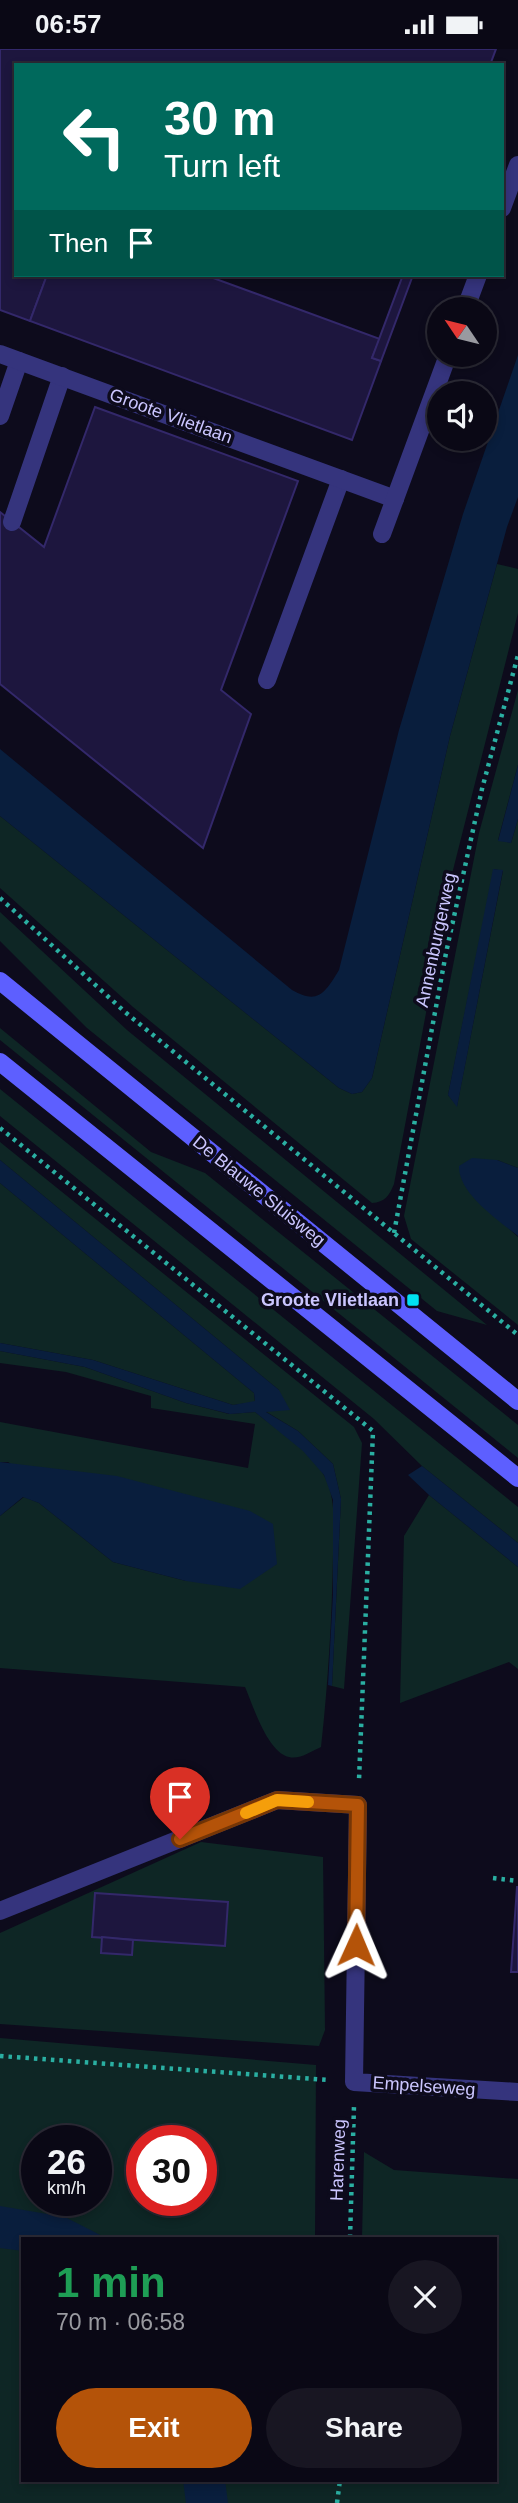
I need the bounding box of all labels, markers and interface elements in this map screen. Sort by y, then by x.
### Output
text: 06:57 [35,9,102,39]
icon: left [49,91,140,182]
text: 30 m [164,91,276,145]
text: Turn left [164,148,280,184]
icon: arrive [122,224,160,262]
text: Then [49,228,108,258]
north arrow [427,297,497,367]
map controls [427,297,497,451]
button: sound [427,381,497,451]
street label: Groote Vlietlaan [107,385,235,447]
street label: Annenburgerweg [412,871,460,1009]
street label: De Blauwe Sluisweg [189,1132,329,1250]
place label: Groote Vlietlaan [261,1290,399,1310]
marker: Groote Vlietlaan [405,1292,421,1308]
pin [150,1767,210,1839]
icon: arrive [161,1778,199,1816]
position arrow [319,1908,393,1982]
street label: Empelseweg [372,2072,476,2100]
street label: Harenweg [327,2119,349,2201]
speed limit sign: 30 [126,2125,217,2216]
text: 26 [47,2142,86,2181]
text: km/h [47,2178,86,2198]
text: 1 min [56,2259,166,2306]
button: close [388,2260,462,2334]
text: 70 m · 06:58 [56,2309,185,2335]
button: Exit [56,2388,252,2468]
button: Share [266,2388,462,2468]

